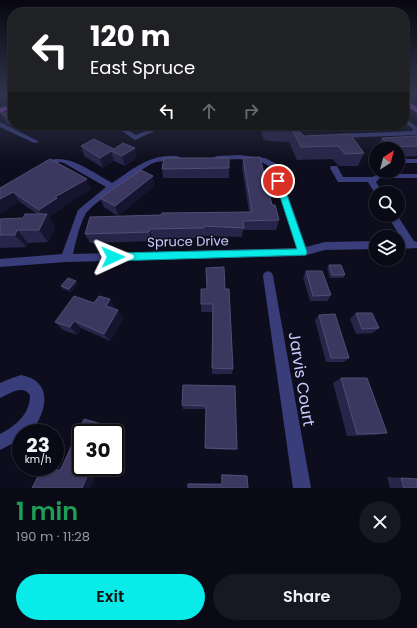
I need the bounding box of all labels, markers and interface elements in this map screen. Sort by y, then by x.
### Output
text: 120 m [90,17,170,56]
icon: left [24,24,76,76]
text: East Spruce [90,55,195,80]
icon: left [156,100,178,122]
icon: ahead [198,100,220,122]
icon: right [240,100,262,122]
north arrow [369,142,405,178]
map controls [369,142,405,266]
pin [261,164,295,198]
icon: arrive [267,170,289,192]
button: search [369,186,405,222]
button: layers [369,230,405,266]
street label: Spruce Drive [147,231,229,252]
position arrow [92,236,134,278]
street label: Jarvis Court [283,330,320,428]
speed limit sign: 30 [72,424,124,476]
text: 23 [26,431,50,459]
text: km/h [25,452,51,467]
text: 1 min [16,495,78,528]
button: close [359,501,401,543]
text: 190 m · 11:28 [16,527,90,546]
button: Exit [16,574,205,620]
button: Share [213,574,401,620]

